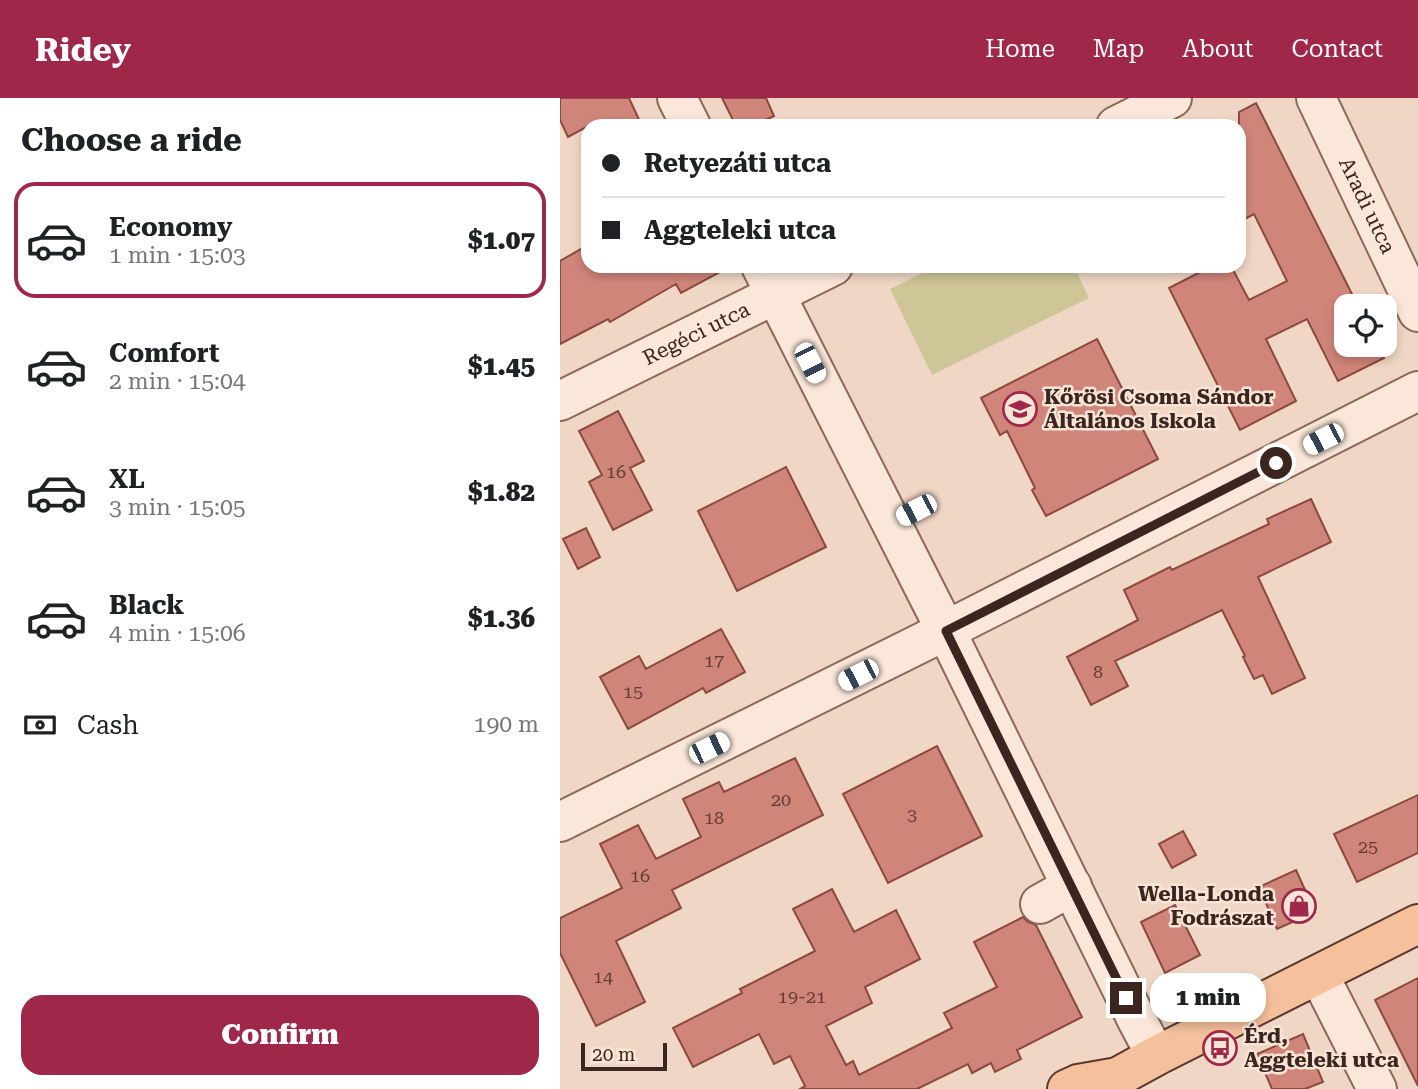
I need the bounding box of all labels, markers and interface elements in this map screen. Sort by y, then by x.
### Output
text: Ridey [35,30,131,69]
text: Home [985,35,1055,63]
text: Map [1093,35,1144,63]
text: About [1182,35,1253,63]
text: Contact [1291,35,1383,63]
text: Choose a ride [21,121,242,159]
text: Retyezáti utca [644,148,831,178]
street label: Aradi utca [1334,153,1401,258]
icon: car [25,209,88,272]
text: Economy [109,212,232,242]
text: Aggteleki utca [644,215,836,245]
text: $1.07 [468,225,535,255]
text: 1 min · 15:03 [109,242,246,269]
map controls [1334,294,1397,357]
button: locate [1334,294,1397,357]
street label: Regéci utca [639,297,754,370]
icon: car [25,335,88,398]
text: Comfort [109,338,219,368]
car [792,340,829,386]
text: $1.45 [468,351,535,381]
text: 2 min · 15:04 [109,368,246,395]
place label: Kőrösi Csoma Sándor Általános Iskola [1044,385,1274,433]
school or university icon: Kőrösi Csoma Sándor Általános Iskola [1001,390,1039,428]
car [1300,420,1347,458]
route start [1260,447,1292,479]
icon: car [25,461,88,524]
house number: 16 [606,461,626,482]
text: XL [109,464,145,494]
text: $1.82 [468,477,535,507]
car [893,491,940,529]
text: 3 min · 15:05 [109,494,246,521]
icon: car [25,587,88,650]
text: Black [109,590,184,620]
text: $1.36 [468,603,535,633]
text: 4 min · 15:06 [109,620,246,647]
house number: 17 [704,650,724,671]
car [835,656,882,694]
house number: 8 [1093,661,1103,682]
house number: 15 [623,681,643,702]
icon: cash [21,706,59,744]
text: Cash [77,710,139,740]
text: 190 m [474,711,539,738]
car [686,729,733,767]
house number: 20 [771,789,791,810]
house number: 3 [907,804,917,825]
house number: 18 [704,807,724,828]
house number: 25 [1358,836,1378,857]
house number: 16 [630,865,650,886]
place label: Wella-Londa Fodrászat [1138,882,1275,930]
shop icon: Wella-Londa Fodrászat [1280,887,1318,925]
house number: 14 [593,966,613,987]
callout: 1 min [1150,974,1266,1023]
route end [1110,982,1142,1014]
text: 1 min [1176,984,1240,1011]
house number: 19-21 [778,986,826,1007]
button: Confirm [21,995,539,1075]
place label: Érd, Aggteleki utca [1244,1023,1400,1072]
bus stop icon: Érd, Aggteleki utca [1201,1029,1239,1067]
scale bar [581,1040,667,1072]
text: 20 m [592,1043,635,1066]

